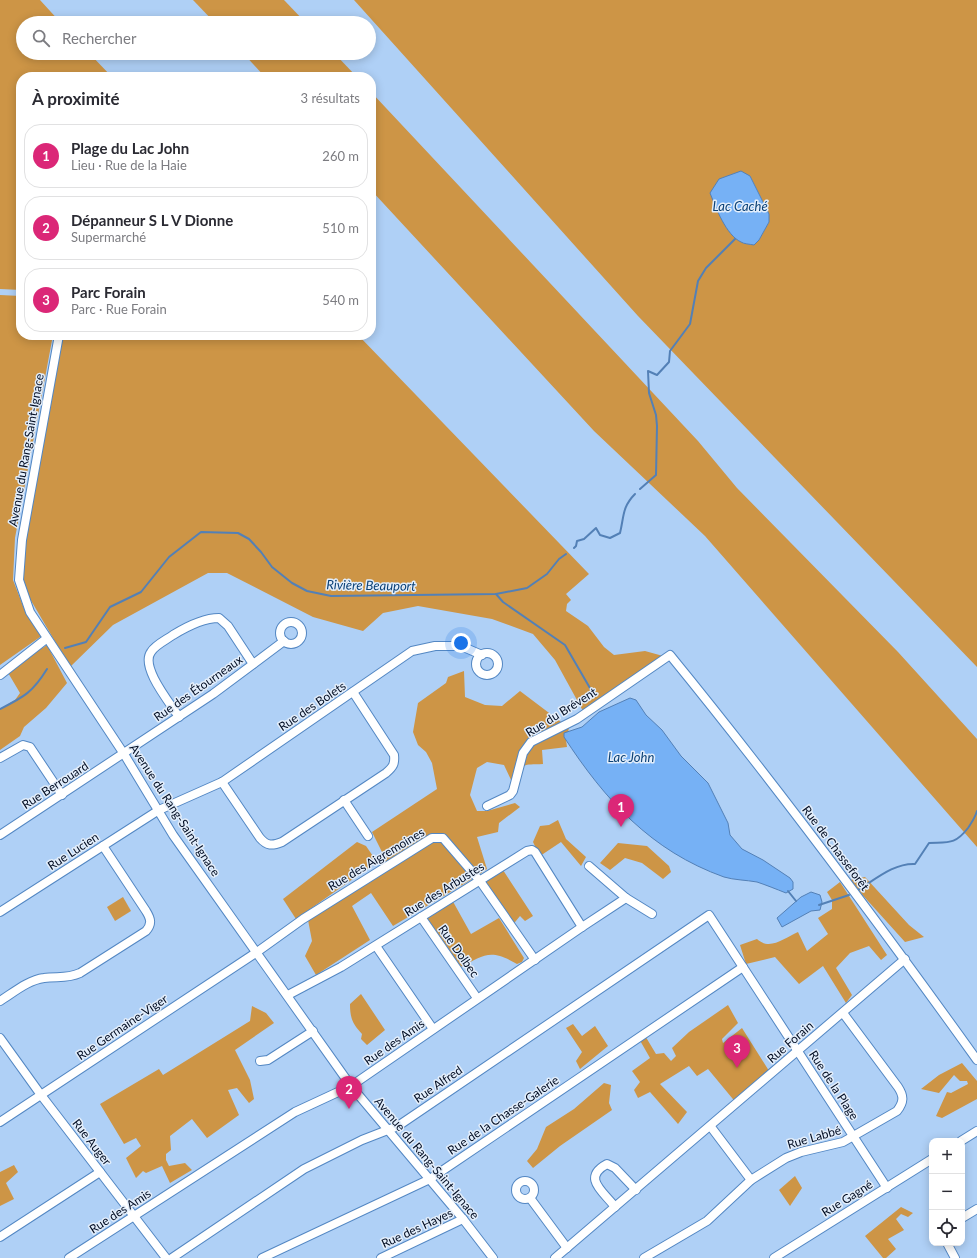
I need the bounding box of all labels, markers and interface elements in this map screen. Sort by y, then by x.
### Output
search box [16,16,376,60]
icon: search [30,27,52,49]
text: Rechercher [62,29,136,47]
text: À proximité [32,88,120,109]
text: 3 résultats [301,90,360,106]
text: Plage du Lac John [71,139,189,157]
text: 1 [42,148,50,164]
text: 260 m [322,148,359,164]
text: Lieu · Rue de la Haie [71,157,187,173]
water label: Lac Caché [712,198,768,214]
text: Dépanneur S L V Dionne [71,211,233,229]
text: 2 [42,220,50,236]
text: 510 m [322,220,359,236]
text: Supermarché [71,229,146,245]
text: Parc Forain [71,283,146,301]
text: 3 [42,292,50,308]
text: 540 m [322,292,359,308]
text: Parc · Rue Forain [71,301,167,317]
street label: Avenue du Rang-Saint-Ignace [5,373,47,527]
water label: Rivière Beauport [326,576,416,594]
your location [451,633,471,653]
street label: Rue des Étourneaux [151,652,245,724]
street label: Rue des Bolets [276,678,348,734]
street label: Rue du Brévent [523,684,600,740]
street label: Avenue du Rang-Saint-Ignace [127,741,223,879]
water label: Lac John [608,749,654,765]
street label: Rue Berrouard [19,758,91,812]
pin: 1 [608,794,634,827]
street label: Rue de Chasseforêt [799,803,873,894]
street label: Rue des Aigremoines [325,824,427,894]
street label: Rue Lucien [45,829,101,873]
street label: Rue des Arbustes [401,858,487,920]
street label: Rue Dolbec [435,922,483,980]
street label: Rue Germaine-Viger [74,991,171,1063]
street label: Rue des Amis [361,1016,427,1068]
street label: Rue Forain [764,1018,816,1066]
pin: 3 [724,1035,750,1068]
street label: Rue de la Plage [806,1047,862,1123]
street label: Rue Alfred [411,1062,465,1106]
street label: Rue de la Chasse-Galerie [445,1072,561,1158]
pin: 2 [336,1076,362,1109]
street label: Avenue du Rang-Saint-Ignace [372,1094,482,1222]
street label: Rue Auger [69,1116,115,1169]
street label: Rue Labbé [785,1122,843,1152]
map controls [929,1138,965,1246]
button: + [929,1138,965,1174]
button: − [929,1174,965,1210]
street label: Rue Gagné [819,1176,875,1220]
street label: Rue des Amis [86,1186,154,1236]
street label: Rue des Hayes [379,1205,455,1251]
button: locate [929,1210,965,1246]

